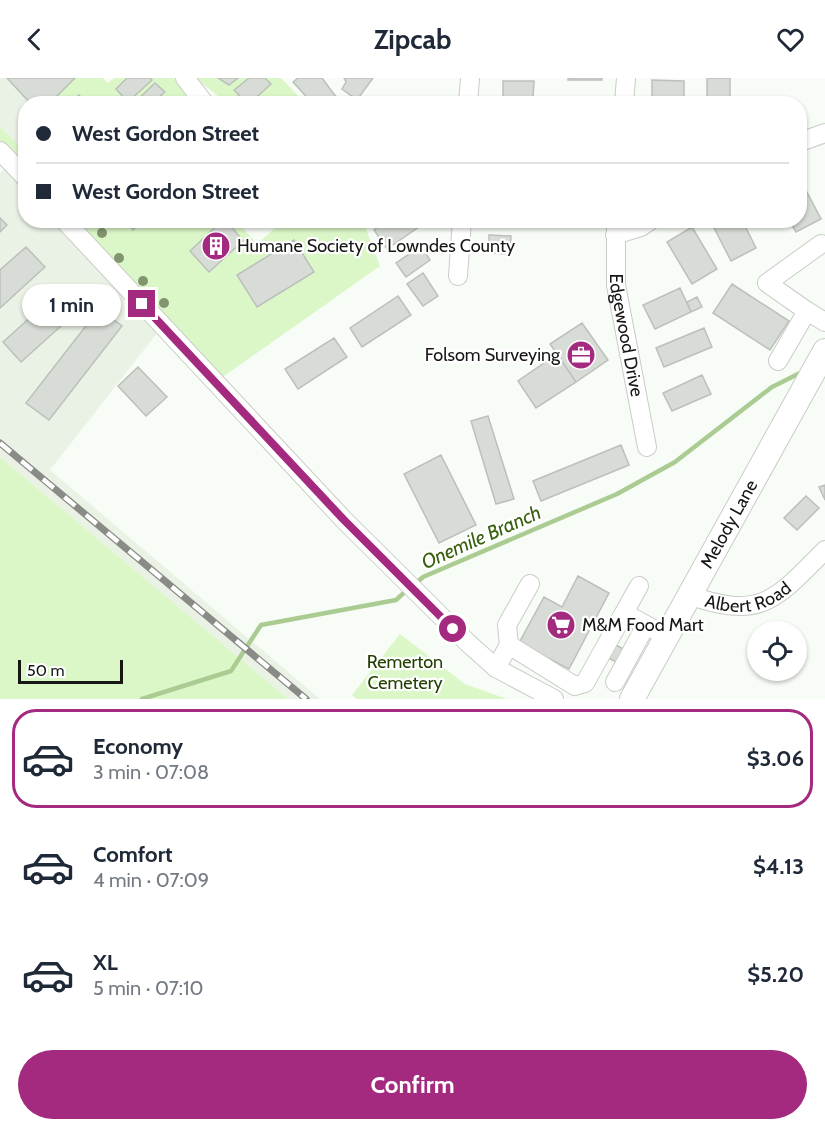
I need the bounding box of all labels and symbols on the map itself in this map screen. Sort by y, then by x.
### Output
building icon: Humane Society of Lowndes County [200,230,232,262]
place label: Humane Society of Lowndes County [237,235,515,257]
street label: Edgewood Drive [605,273,648,399]
callout: 1 min [22,283,121,325]
route end [128,290,155,317]
office icon: Folsom Surveying [565,339,597,371]
place label: Folsom Surveying [425,344,561,366]
street label: Melody Lane [696,476,762,572]
water label: Onemile Branch [417,500,545,574]
street label: Albert Road [703,577,796,617]
supermarket icon: M&M Food Mart [545,609,577,641]
place label: M&M Food Mart [582,614,704,636]
route start [439,615,466,642]
park label: Remerton Cemetery [367,651,443,694]
scale bar [18,657,123,684]

